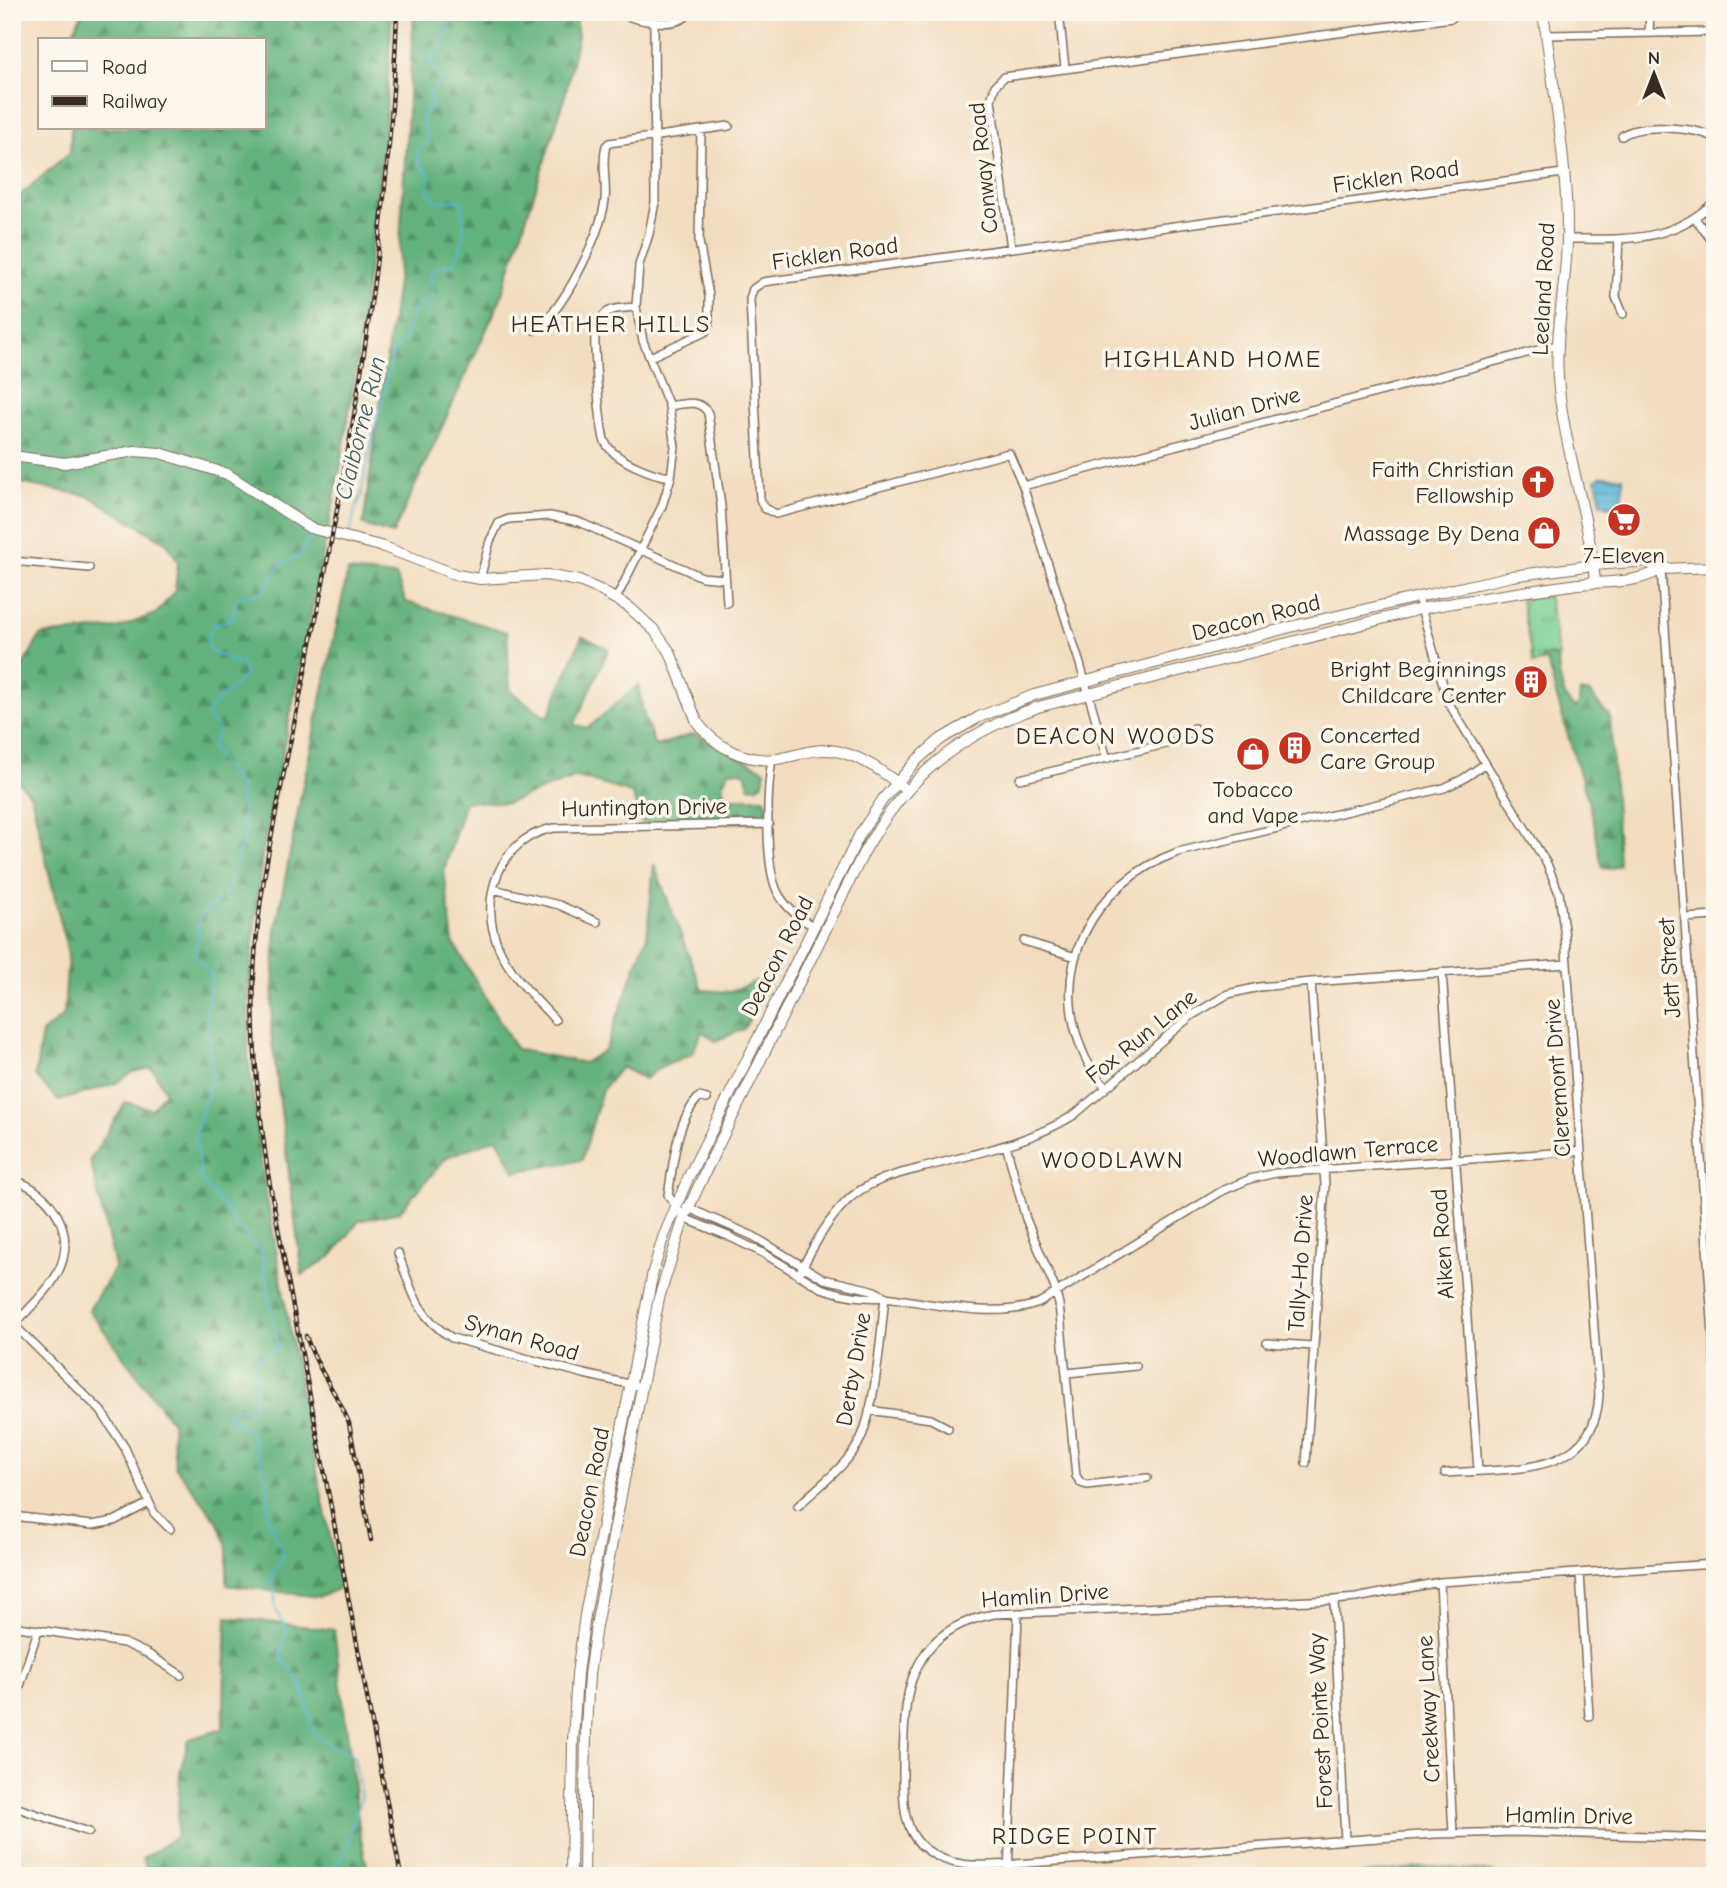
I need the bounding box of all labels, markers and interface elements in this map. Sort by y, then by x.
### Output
legend [38,38,266,130]
north arrow [1618,38,1688,108]
text: N [1648,47,1660,69]
text: Road [102,55,147,79]
text: Railway [102,89,167,113]
street label: Conway Road [963,101,1004,235]
street label: Ficklen Road [1331,154,1461,199]
street label: Leeland Road [1527,222,1560,356]
street label: Ficklen Road [770,231,900,276]
district label: HEATHER HILLS [511,310,711,338]
district label: HIGHLAND HOME [1104,345,1322,373]
water label: Claiborne Run [329,354,391,502]
street label: Julian Drive [1185,381,1303,436]
place label: Faith Christian Fellowship [1372,456,1514,509]
church icon: Faith Christian Fellowship [1519,463,1557,501]
supermarket icon: 7-Eleven [1605,501,1643,539]
shop icon: Massage By Dena [1525,514,1563,552]
place label: Massage By Dena [1344,520,1520,547]
place label: 7-Eleven [1583,542,1665,569]
street label: Deacon Road [1189,589,1323,646]
place label: Bright Beginnings Childcare Center [1330,656,1507,709]
building icon: Bright Beginnings Childcare Center [1512,663,1550,701]
district label: DEACON WOODS [1016,722,1216,750]
place label: Concerted Care Group [1320,722,1435,775]
building icon: Concerted Care Group [1276,729,1314,767]
shop icon: Tobacco and Vape [1234,735,1272,773]
place label: Tobacco and Vape [1207,776,1299,829]
street label: Huntington Drive [561,793,727,822]
street label: Deacon Road [736,892,819,1021]
street label: Jett Street [1652,915,1686,1019]
street label: Fox Run Lane [1080,983,1202,1089]
street label: Cleremont Drive [1539,998,1576,1158]
street label: Woodlawn Terrace [1257,1130,1439,1173]
district label: WOODLAWN [1041,1146,1185,1174]
street label: Aiken Road [1425,1188,1460,1300]
street label: Tally-Ho Drive [1282,1194,1319,1332]
street label: Synan Road [462,1308,582,1367]
street label: Derby Drive [830,1310,877,1428]
street label: Deacon Road [564,1425,615,1559]
street label: Hamlin Drive [980,1578,1110,1613]
street label: Forest Pointe Way [1302,1632,1339,1809]
street label: Creekway Lane [1411,1635,1446,1783]
street label: Hamlin Drive [1505,1801,1633,1830]
district label: RIDGE POINT [992,1822,1158,1850]

